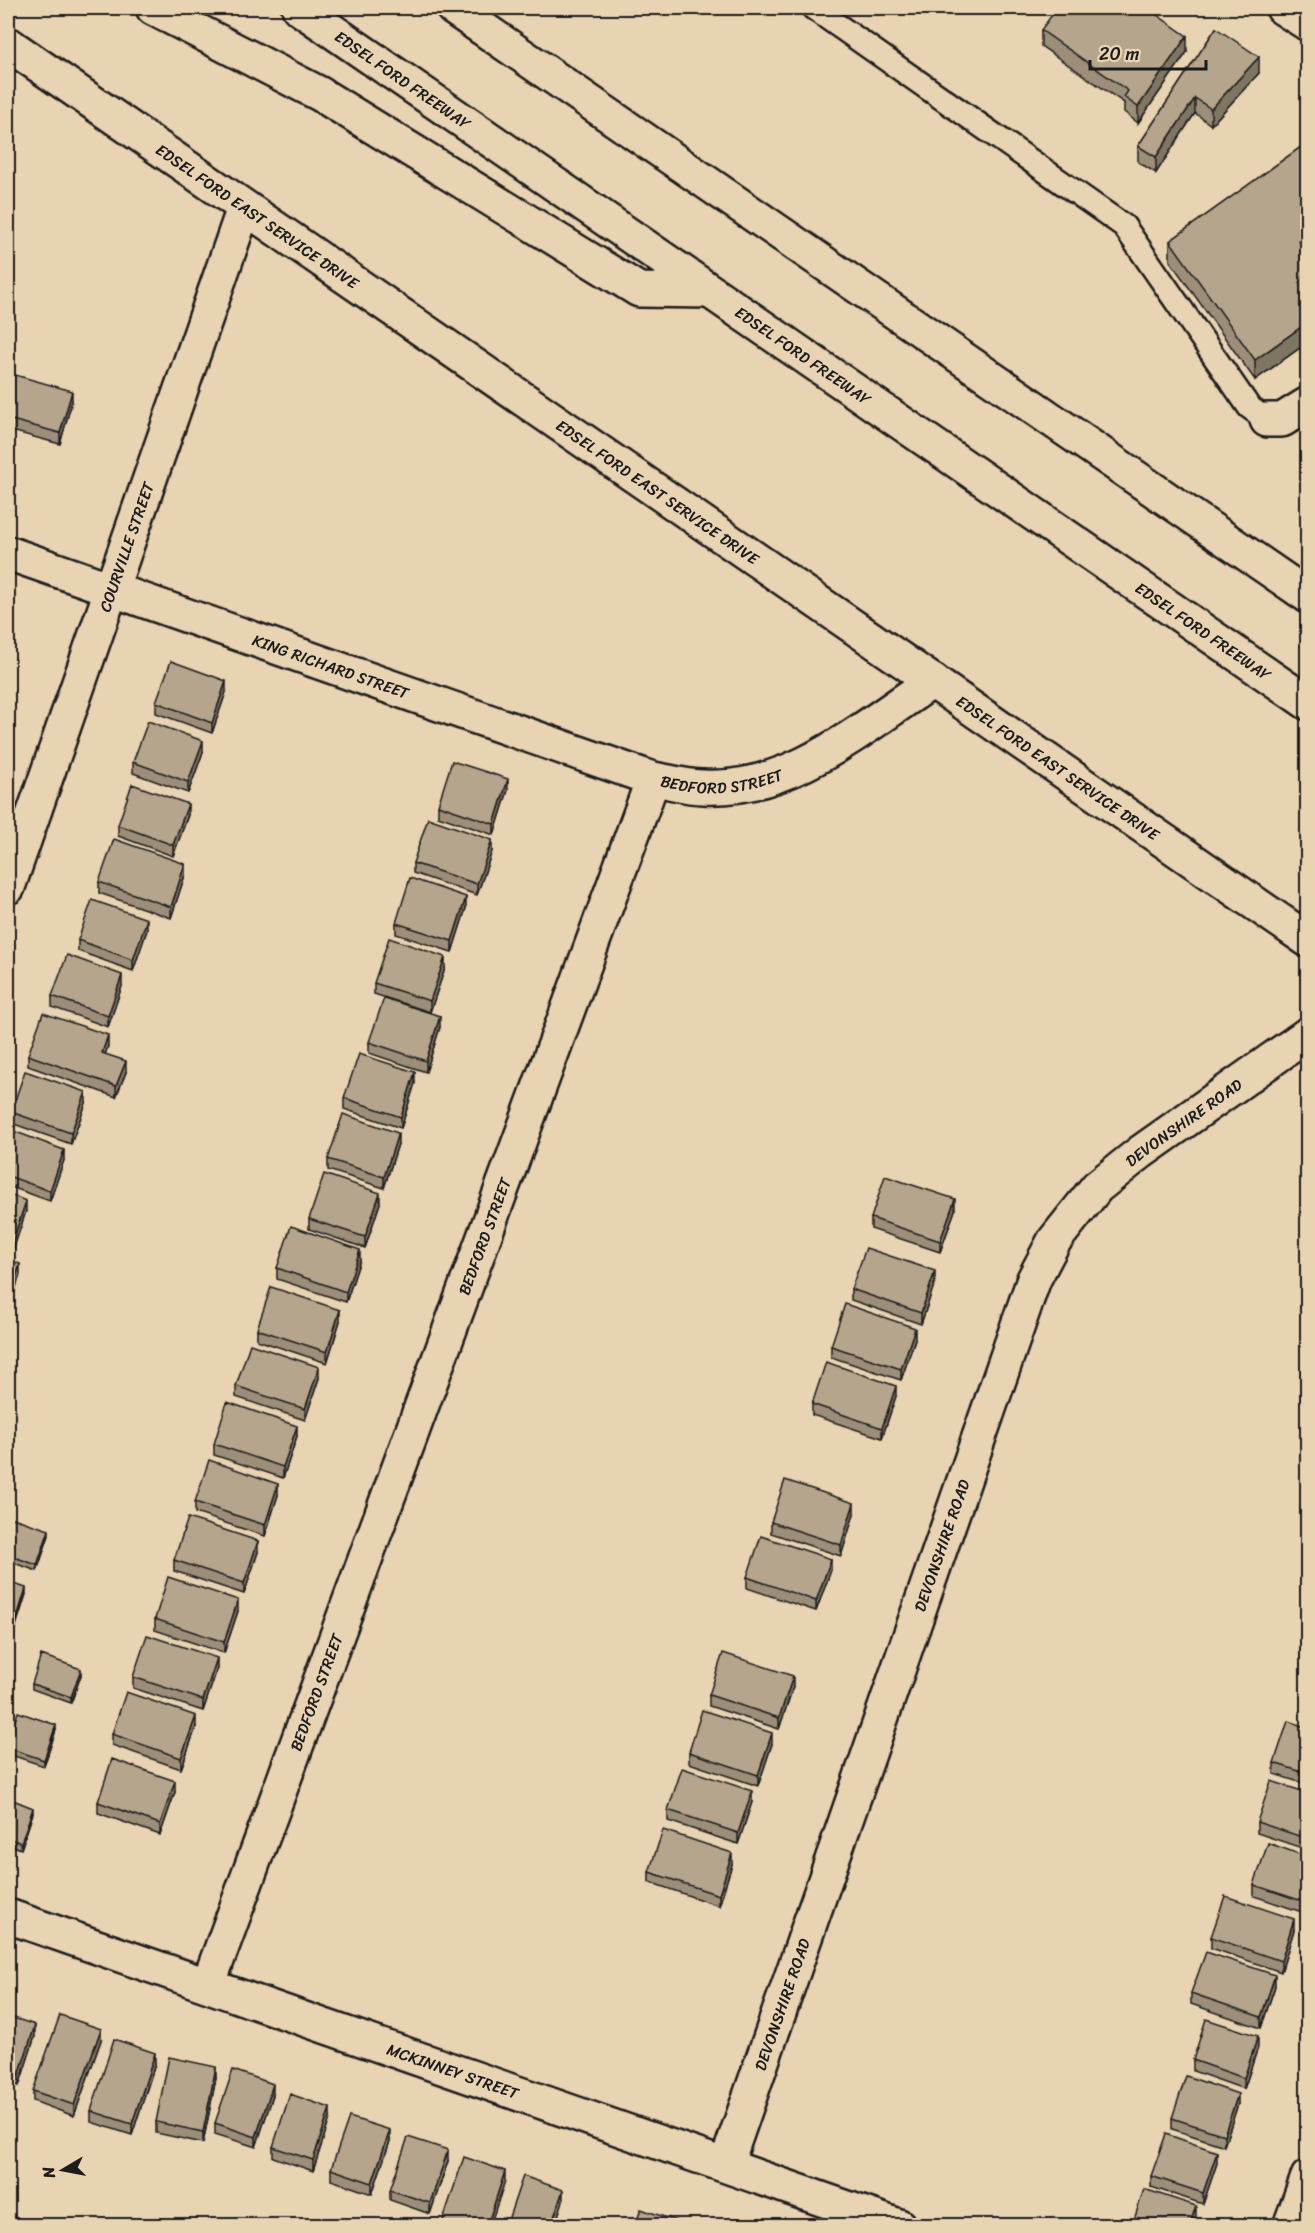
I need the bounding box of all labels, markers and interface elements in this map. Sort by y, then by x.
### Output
street label: EDSEL FORD FREEWAY [328,23,477,138]
scale bar [1090,33,1206,71]
text: 20 m [1099,38,1139,70]
street label: EDSEL FORD EAST SERVICE DRIVE [149,136,366,298]
street label: EDSEL FORD FREEWAY [729,298,878,413]
street label: EDSEL FORD EAST SERVICE DRIVE [550,412,766,573]
street label: COURVILLE STREET [91,477,163,616]
street label: EDSEL FORD FREEWAY [1129,574,1278,689]
street label: KING RICHARD STREET [248,626,414,708]
street label: EDSEL FORD EAST SERVICE DRIVE [950,687,1166,849]
street label: BEDFORD STREET [658,760,788,802]
street label: DEVONSHIRE ROAD [1119,1070,1249,1175]
street label: BEDFORD STREET [450,1173,520,1299]
street label: DEVONSHIRE ROAD [905,1475,978,1616]
street label: BEDFORD STREET [282,1629,352,1755]
street label: DEVONSHIRE ROAD [746,1934,819,2075]
street label: MCKINNEY STREET [383,2035,524,2108]
north arrow [33,2140,93,2200]
text: N [33,2164,64,2181]

